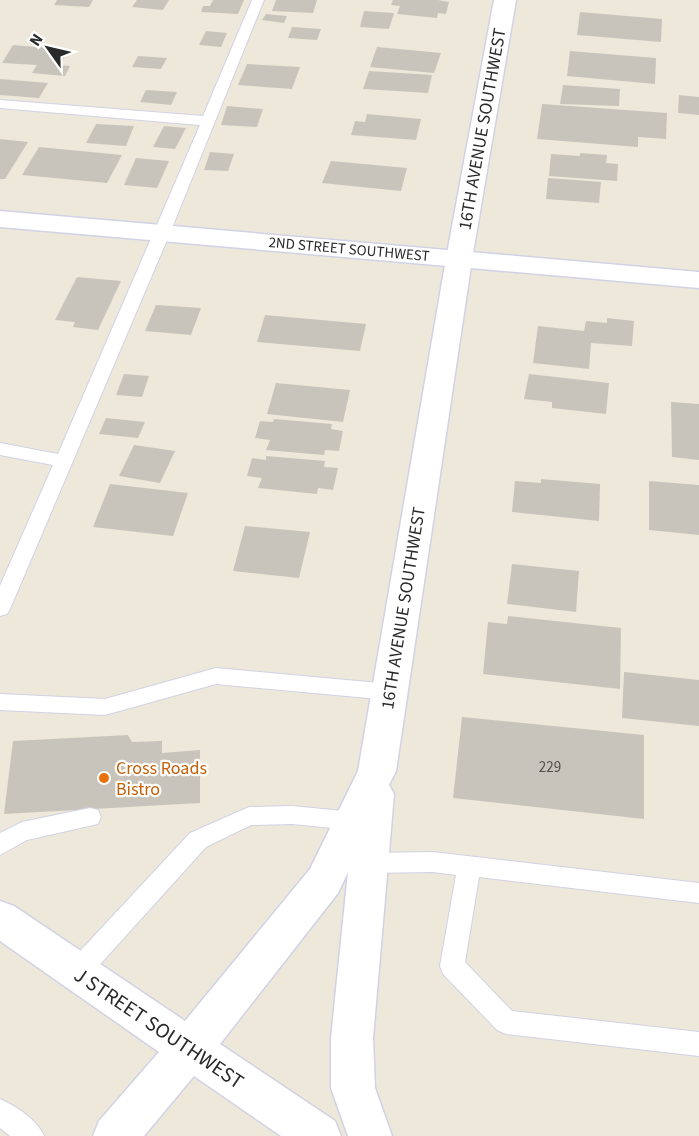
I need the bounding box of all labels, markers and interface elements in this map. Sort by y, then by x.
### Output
north arrow [18,18,78,78]
street label: 16TH AVENUE SOUTHWEST [452,26,513,232]
text: N [24,30,48,51]
street label: 2ND STREET SOUTHWEST [268,232,430,267]
street label: 16TH AVENUE SOUTHWEST [375,505,432,711]
place label: Cross Roads Bistro [116,756,207,802]
house number: 229 [539,757,561,778]
marker: Cross Roads Bistro [97,771,111,785]
street label: J STREET SOUTHWEST [68,960,250,1096]

